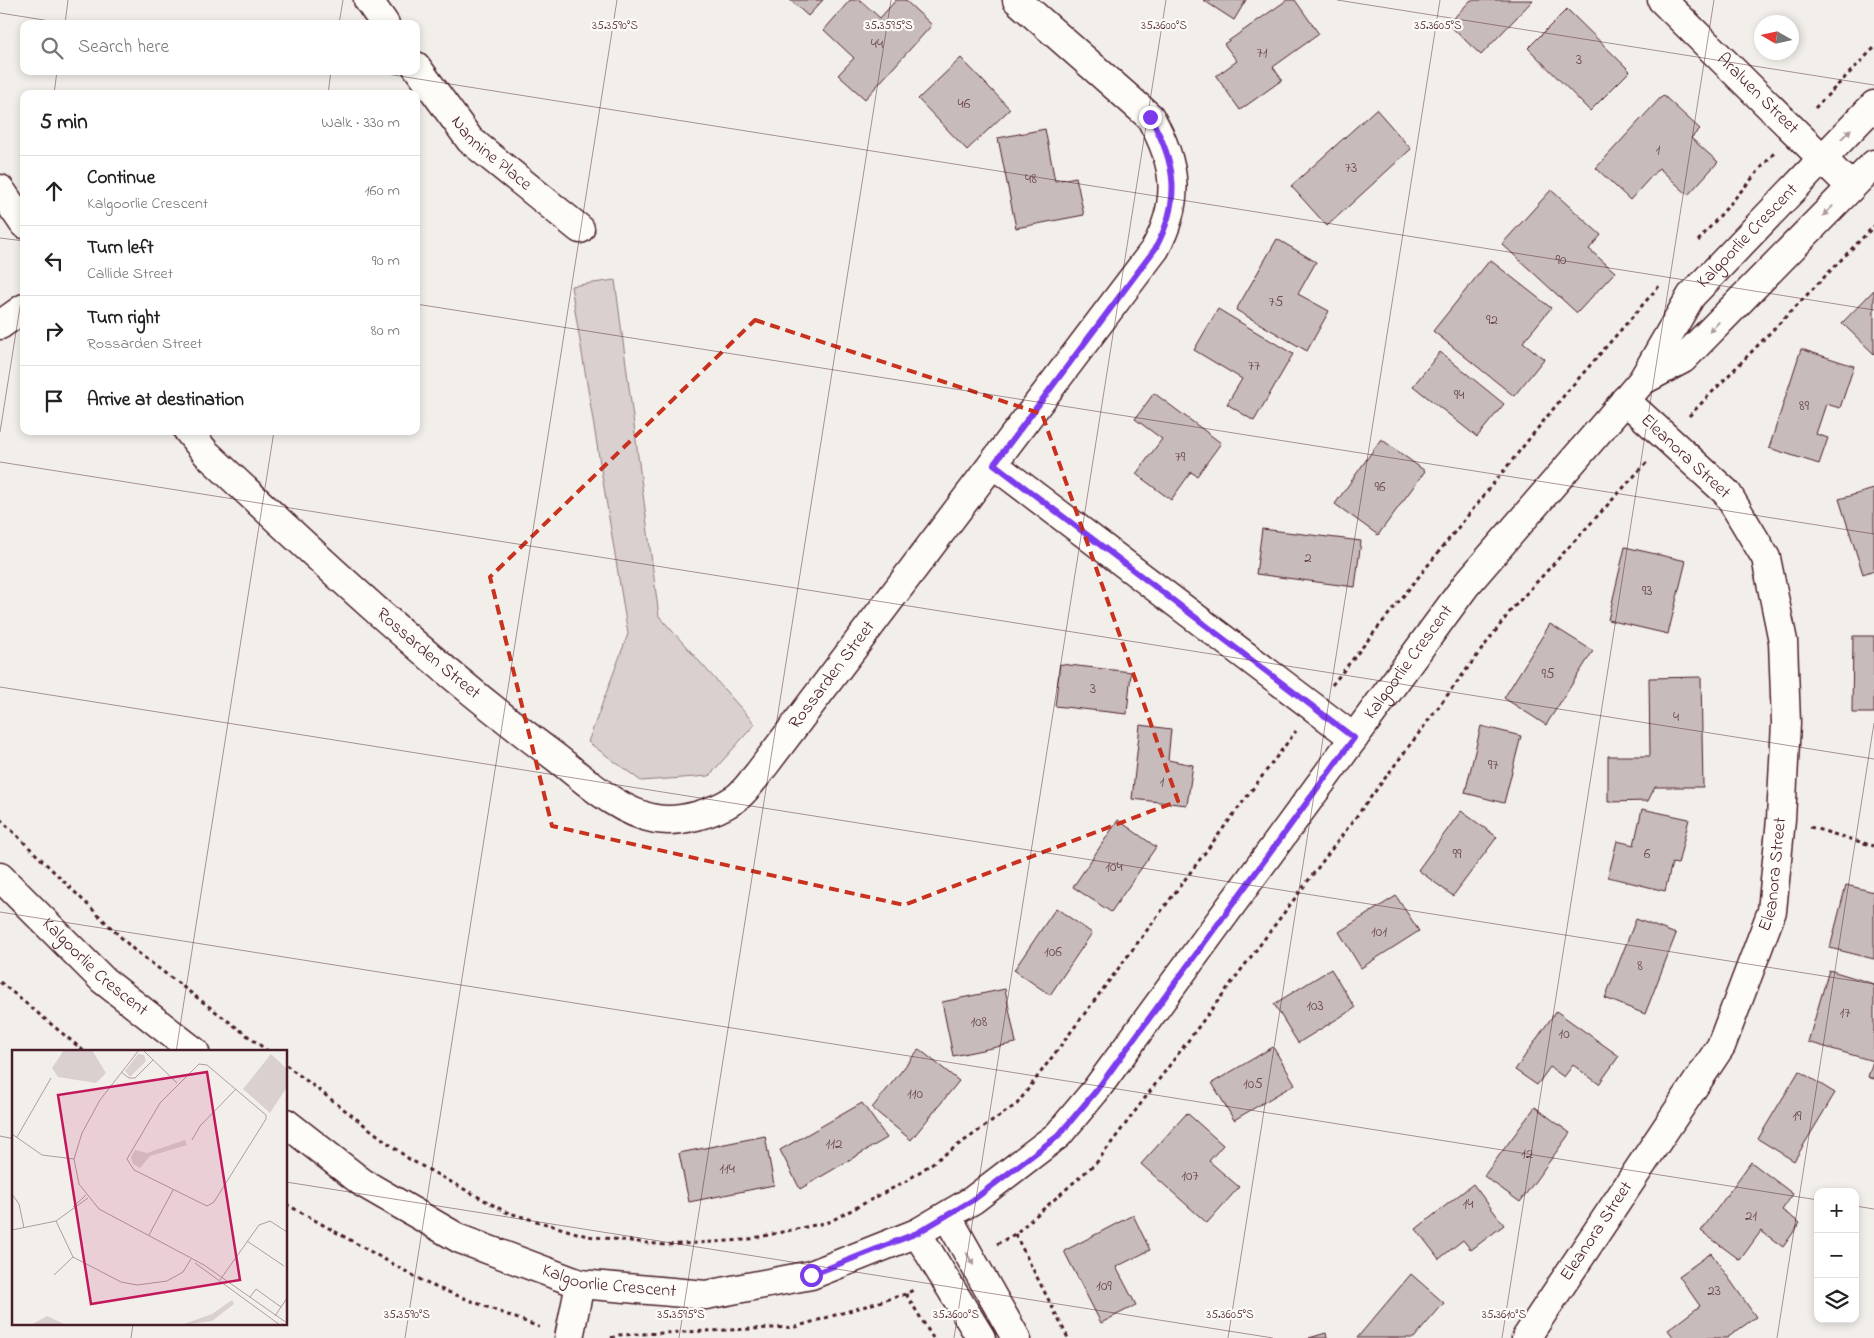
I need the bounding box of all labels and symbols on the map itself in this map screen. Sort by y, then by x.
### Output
north arrow [1754,15,1799,60]
text: 35.3590°S [592,17,638,35]
text: 35.3595°S [865,17,913,35]
text: 35.3600°S [1141,17,1187,35]
text: 35.3605°S [1414,17,1462,35]
house number: 44 [871,33,883,55]
house number: 71 [1257,42,1268,64]
street label: Araluen Street [1710,48,1804,141]
house number: 3 [1576,49,1582,71]
house number: 46 [958,93,971,115]
route end [1139,106,1162,129]
street label: Nannine Place [444,111,538,198]
one-way arrow [1840,128,1852,140]
house number: 1 [1656,139,1661,161]
house number: 73 [1345,157,1357,179]
house number: 48 [1025,168,1037,190]
street label: Kalgoorlie Crescent [1691,178,1805,295]
one-way arrow [1822,205,1834,217]
house number: 90 [1556,249,1567,271]
house number: 75 [1269,291,1284,313]
house number: 92 [1486,309,1499,331]
one-way arrow [1708,321,1720,333]
house number: 77 [1248,355,1260,377]
house number: 94 [1454,384,1464,406]
house number: 89 [1799,395,1810,417]
street label: Eleanora Street [1634,408,1736,506]
house number: 79 [1175,446,1186,468]
house number: 96 [1374,476,1386,498]
house number: 2 [1304,547,1312,569]
house number: 93 [1642,580,1652,602]
street label: Kalgoorlie Crescent [1358,600,1460,725]
street label: Rossarden Street [370,602,486,706]
street label: Rossarden Street [783,616,882,735]
house number: 95 [1541,663,1555,685]
house number: 3 [1090,678,1096,700]
house number: 4 [1673,706,1679,728]
house number: 97 [1488,754,1498,776]
house number: 1 [1160,771,1165,793]
street label: Eleanora Street [1752,816,1794,935]
house number: 99 [1452,843,1462,865]
house number: 6 [1644,843,1651,865]
house number: 104 [1105,856,1123,878]
street label: Kalgoorlie Crescent [35,912,153,1023]
house number: 101 [1371,921,1387,943]
house number: 106 [1044,941,1062,963]
house number: 8 [1637,955,1643,977]
house number: 103 [1306,995,1324,1017]
house number: 17 [1840,1002,1850,1024]
house number: 108 [971,1011,988,1033]
house number: 10 [1558,1023,1570,1045]
inset map [12,1050,288,1326]
house number: 105 [1243,1073,1263,1095]
house number: 110 [907,1083,924,1105]
house number: 19 [1792,1105,1802,1127]
house number: 112 [826,1133,843,1155]
house number: 12 [1521,1143,1534,1165]
house number: 114 [719,1158,735,1180]
house number: 107 [1181,1165,1199,1187]
street label: Eleanora Street [1554,1176,1640,1287]
house number: 14 [1463,1193,1473,1215]
house number: 21 [1745,1205,1757,1227]
one-way arrow [966,1251,974,1266]
street label: Kalgoorlie Crescent [538,1258,677,1305]
route start [800,1264,823,1287]
house number: 109 [1096,1275,1112,1297]
house number: 23 [1707,1280,1721,1302]
text: 35.3590°S [384,1306,430,1324]
text: 35.3595°S [657,1306,705,1324]
text: 35.3600°S [933,1306,979,1324]
text: 35.3605°S [1206,1306,1254,1324]
text: 35.3610°S [1482,1306,1527,1324]

